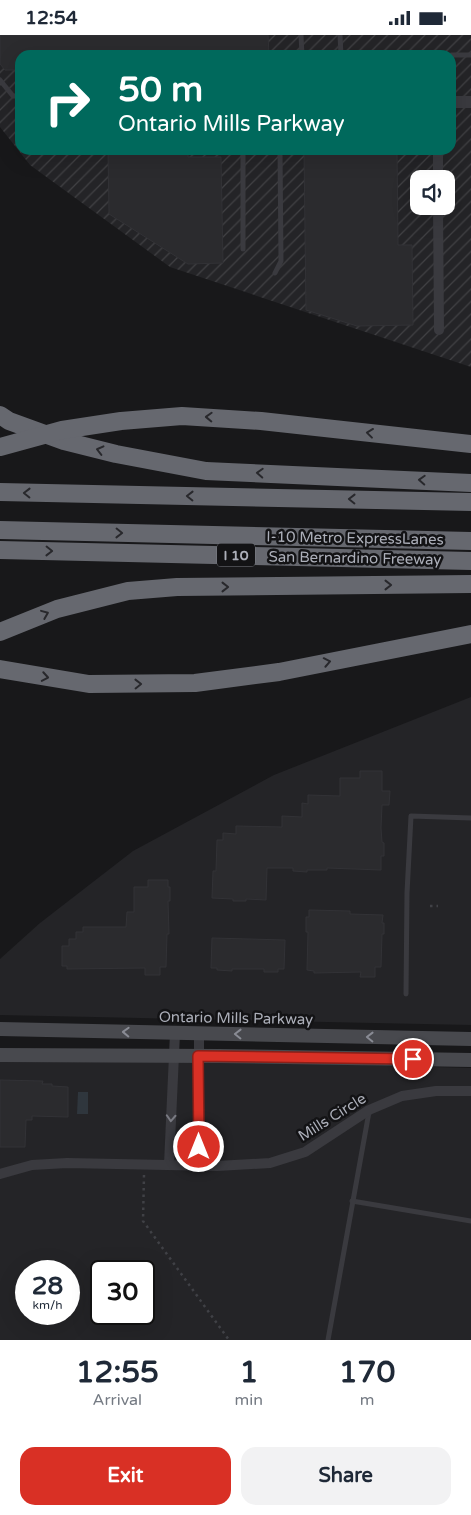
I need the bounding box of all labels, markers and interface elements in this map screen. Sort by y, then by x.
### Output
text: 12:54 [25,7,78,29]
text: 50 m [118,69,203,111]
icon: right [35,70,100,135]
text: Ontario Mills Parkway [118,111,345,137]
map controls [410,170,455,215]
button: sound [410,170,455,215]
one-way arrow [204,412,212,422]
one-way arrow [366,428,374,439]
one-way arrow [95,445,104,456]
one-way arrow [256,468,264,479]
one-way arrow [418,475,426,486]
one-way arrow [23,488,31,498]
one-way arrow [186,491,194,501]
one-way arrow [348,494,356,504]
street label: I-10 Metro ExpressLanes [266,527,444,549]
one-way arrow [115,528,123,538]
road number: I 10 [217,543,255,567]
one-way arrow [45,545,53,556]
street label: San Bernardino Freeway [268,547,442,569]
one-way arrow [384,580,392,591]
one-way arrow [222,582,230,592]
one-way arrow [40,610,49,620]
one-way arrow [322,657,331,668]
one-way arrow [40,671,49,681]
one-way arrow [134,679,142,689]
street label: Ontario Mills Parkway [159,1008,313,1028]
one-way arrow [122,1027,130,1037]
one-way arrow [234,1029,242,1039]
one-way arrow [366,1032,374,1042]
pin [392,1038,434,1080]
icon: arrive [399,1045,427,1073]
street label: Mills Circle [295,1089,369,1145]
one-way arrow [165,1114,176,1122]
position arrow [172,1120,224,1172]
speed limit sign: 30 [90,1260,155,1325]
text: 28 [32,1271,63,1301]
text: km/h [32,1298,63,1312]
text: 12:55 [76,1354,159,1391]
text: 1 [239,1354,258,1391]
text: 170 [339,1354,395,1391]
text: Arrival [93,1390,142,1410]
text: min [235,1390,263,1410]
text: m [360,1390,374,1410]
button: Exit [20,1447,231,1505]
button: Share [241,1447,451,1505]

